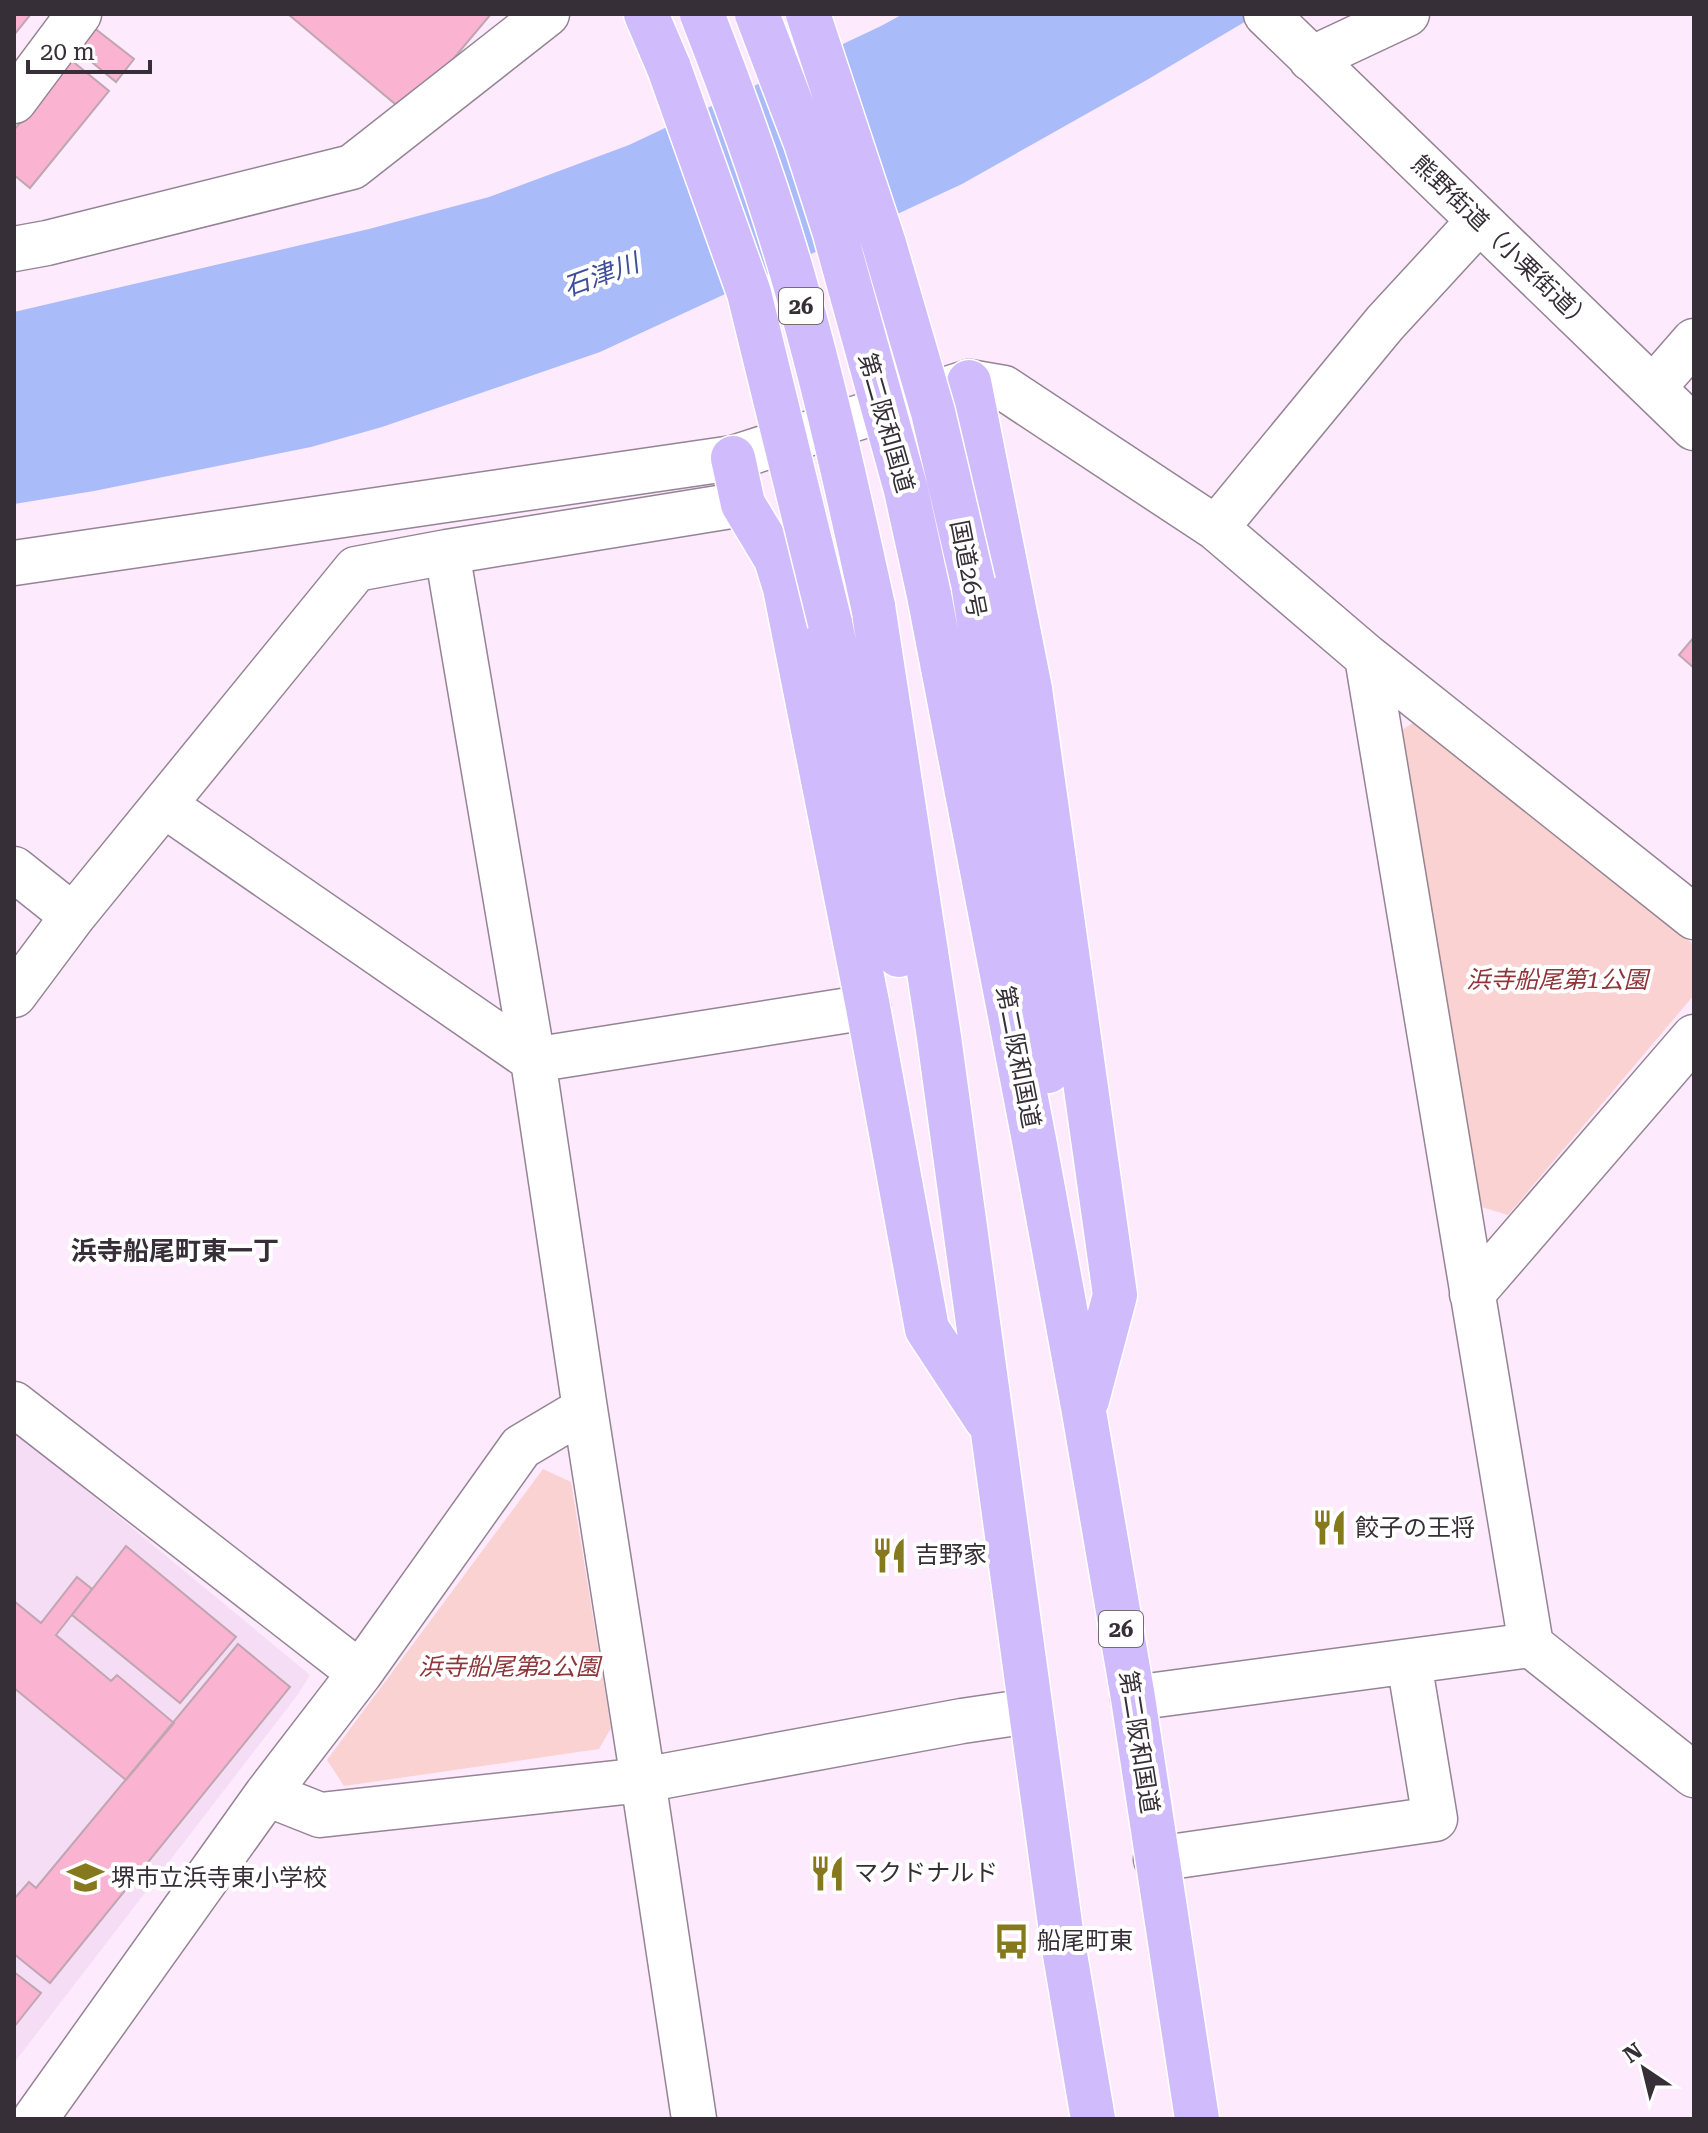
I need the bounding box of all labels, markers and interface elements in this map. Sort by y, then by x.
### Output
scale bar [28,24,150,74]
text: 20 m [40,38,95,66]
street label: 熊野街道（小栗街道） [1406,150,1598,336]
water label: 石津川 [559,247,646,302]
road number: 26 [779,288,823,324]
street label: 第二阪和国道 [853,350,919,496]
street label: 国道26号 [945,518,991,620]
park label: 浜寺船尾第1公園 [1466,966,1651,994]
street label: 第二阪和国道 [991,984,1045,1130]
district label: 浜寺船尾町東一丁 [71,1236,279,1266]
restaurant icon: 餃子の王将 [1310,1509,1348,1547]
place label: 餃子の王将 [1355,1514,1475,1542]
restaurant icon: 吉野家 [870,1536,908,1574]
place label: 吉野家 [915,1541,987,1569]
road number: 26 [1099,1611,1143,1647]
park label: 浜寺船尾第2公園 [418,1653,603,1681]
street label: 第二阪和国道 [1114,1669,1164,1815]
restaurant icon: マクドナルド [809,1854,847,1892]
school or university icon: 堺市立浜寺東小学校 [66,1859,104,1897]
place label: マクドナルド [854,1859,998,1887]
place label: 堺市立浜寺東小学校 [111,1864,327,1892]
bus stop icon: 船尾町東 [992,1922,1030,1960]
place label: 船尾町東 [1037,1927,1133,1955]
north arrow [1604,2029,1684,2109]
text: N [1619,2038,1647,2068]

